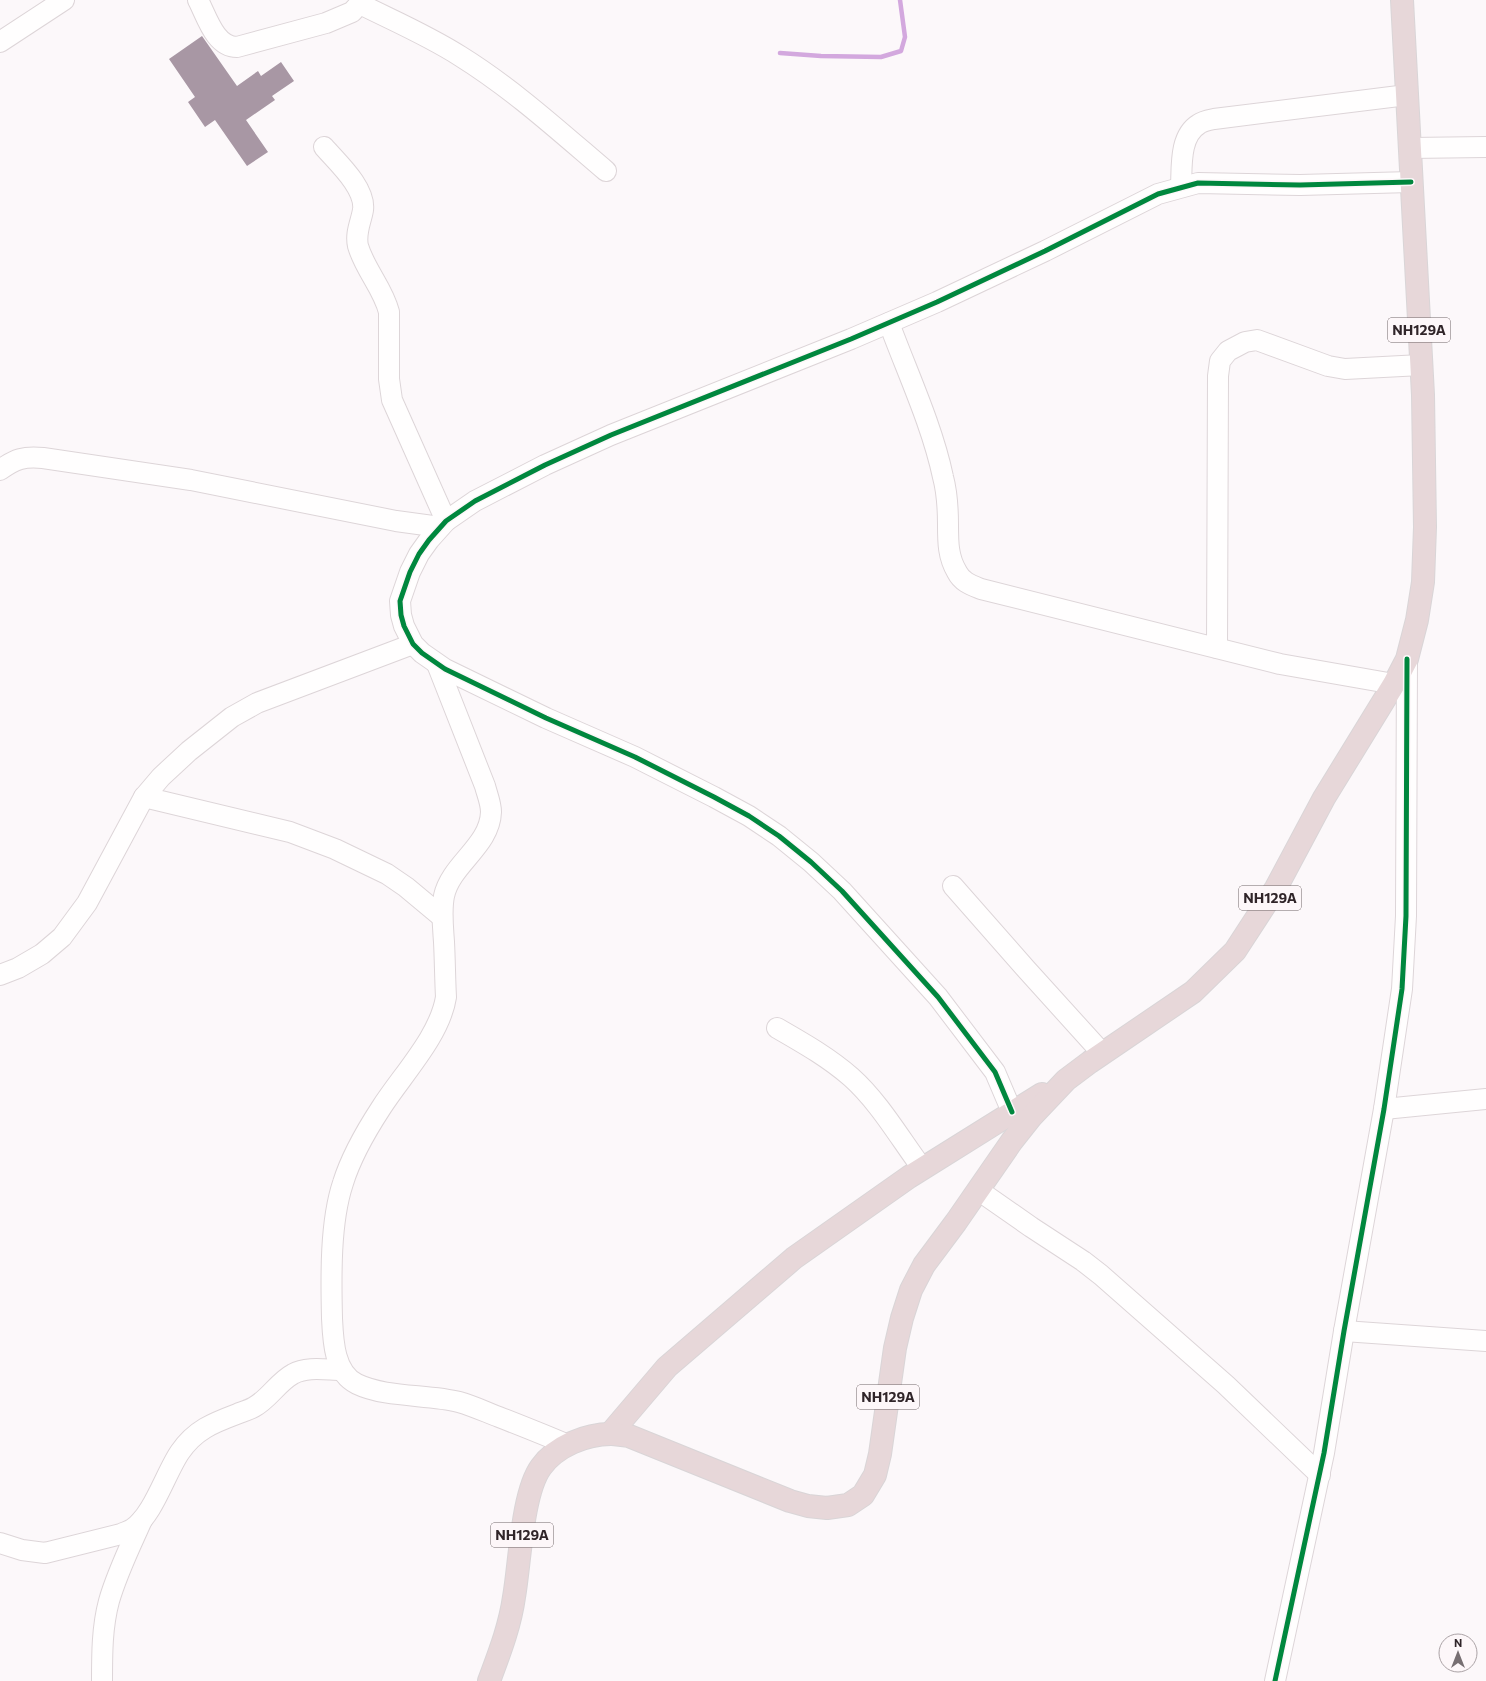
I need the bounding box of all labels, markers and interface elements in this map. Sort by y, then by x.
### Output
road number: NH129A [1388,318,1450,342]
road number: NH129A [1239,886,1301,910]
road number: NH129A [857,1385,919,1409]
road number: NH129A [491,1523,553,1547]
north arrow [1438,1633,1478,1673]
text: N [1454,1636,1462,1649]

